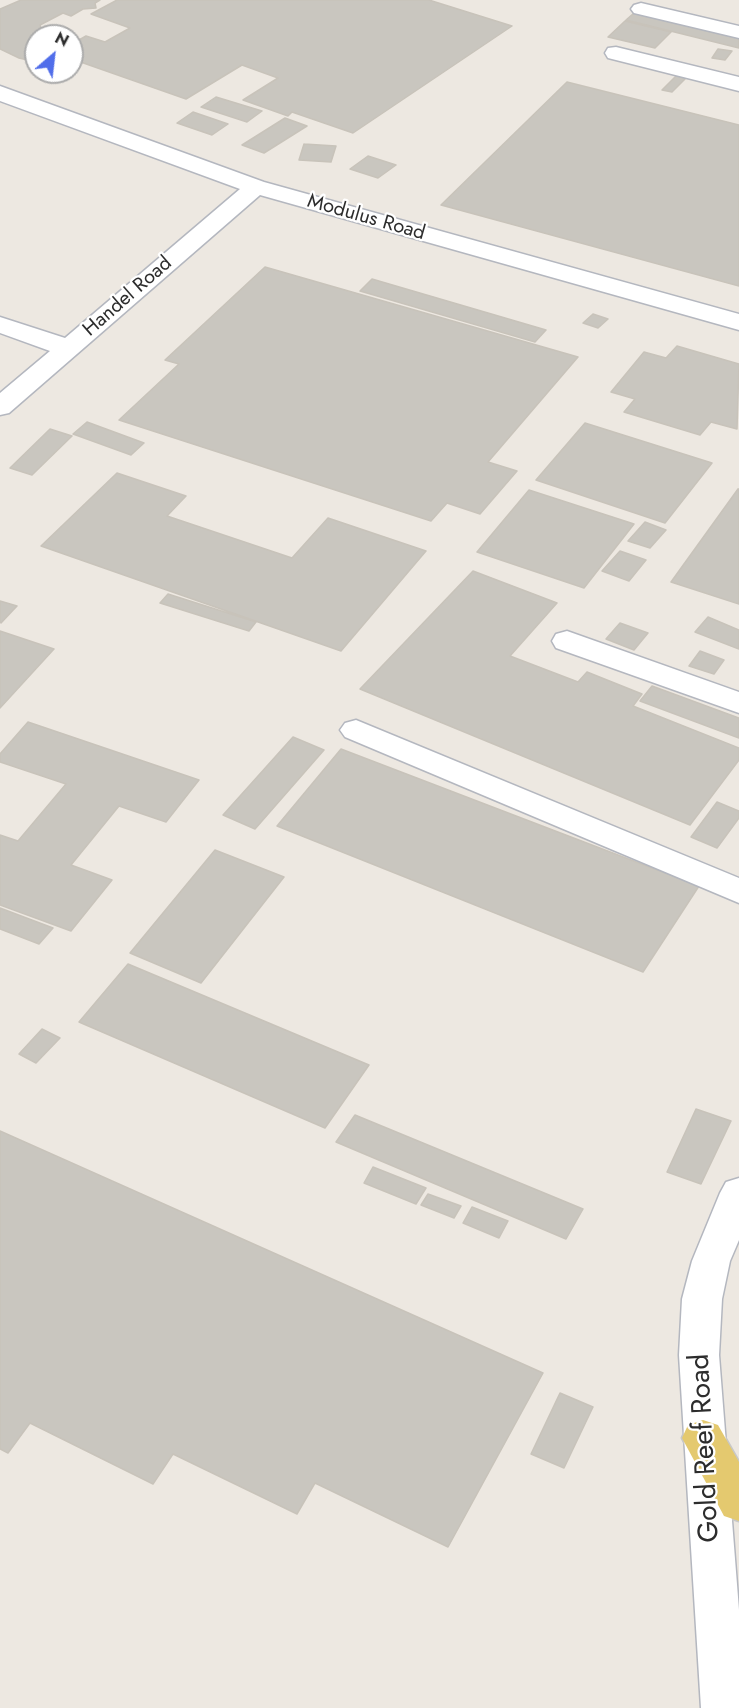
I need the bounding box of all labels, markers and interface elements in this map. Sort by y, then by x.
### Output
north arrow [24,24,84,84]
text: N [51,26,73,53]
street label: Modulus Road [304,190,428,246]
street label: Handel Road [79,252,177,342]
street label: Gold Reef Road [684,1353,728,1543]

